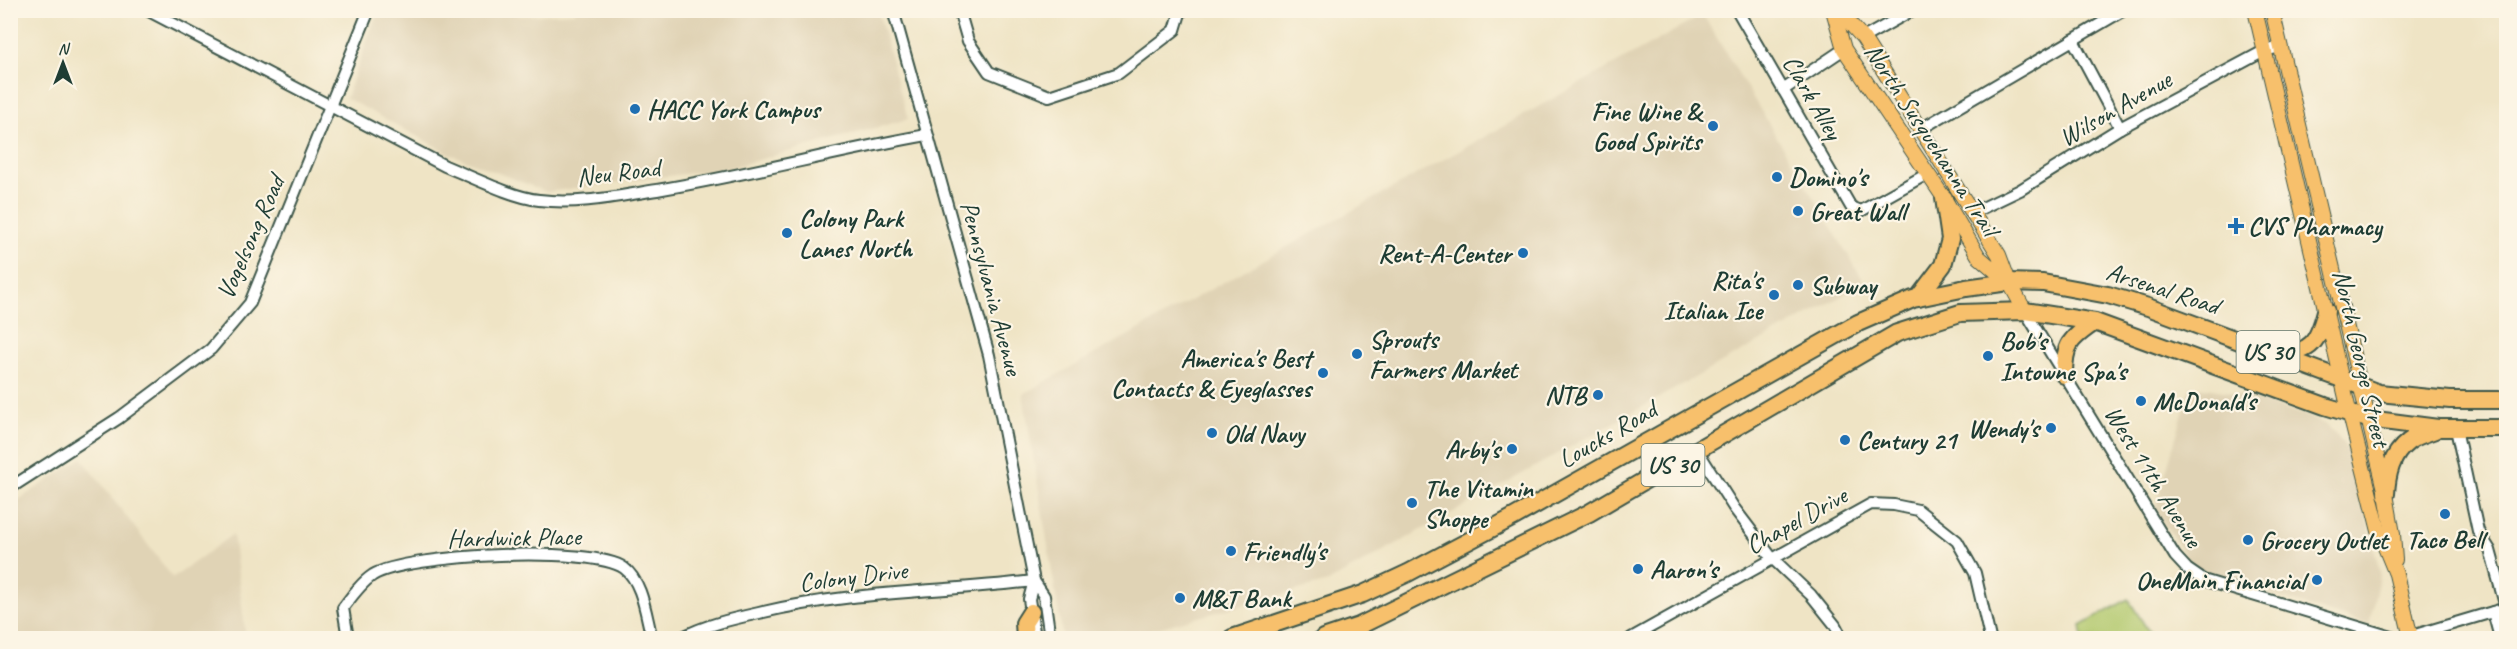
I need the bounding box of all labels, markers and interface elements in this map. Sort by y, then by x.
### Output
north arrow [33,33,93,93]
street label: North Susquehanna Trail [1857,37,2009,246]
text: N [58,39,71,59]
street label: Clark Alley [1775,49,1851,147]
street label: Wilson Avenue [2053,62,2179,154]
place label: HACC York Campus [647,93,823,126]
place label: Fine Wine & Good Spirits [1591,95,1704,158]
marker: HACC York Campus [628,102,642,116]
marker: Fine Wine & Good Spirits [1706,119,1720,133]
street label: Neu Road [574,151,665,194]
place label: Domino's [1789,161,1870,194]
street label: Vogelsong Road [209,167,294,304]
marker: Domino's [1770,170,1784,184]
place label: Great Wall [1810,195,1911,228]
street label: Pennsylvania Avenue [952,197,1031,380]
place label: Colony Park Lanes North [799,202,913,265]
marker: Great Wall [1791,204,1805,218]
place label: CVS Pharmacy [2248,210,2384,243]
marker: CVS Pharmacy [2229,219,2243,233]
marker: Colony Park Lanes North [780,226,794,240]
place label: Rent-A-Center [1378,237,1514,270]
marker: Rent-A-Center [1516,246,1530,260]
street label: Arsenal Road [2102,255,2227,323]
place label: Rita's Italian Ice [1664,264,1765,327]
street label: North George Street [2325,266,2398,452]
place label: Subway [1810,269,1879,302]
marker: Subway [1791,278,1805,292]
marker: Rita's Italian Ice [1767,288,1781,302]
place label: Sprouts Farmers Market [1369,323,1519,386]
place label: Bob's Intowne Spa's [2000,325,2129,388]
road number: US 30 [2236,331,2300,373]
place label: America's Best Contacts & Eyeglasses [1111,342,1315,405]
marker: Sprouts Farmers Market [1350,347,1364,361]
marker: Bob's Intowne Spa's [1981,349,1995,363]
marker: America's Best Contacts & Eyeglasses [1316,366,1330,380]
place label: NTB [1545,379,1588,412]
place label: McDonald's [2153,385,2259,418]
marker: NTB [1591,388,1605,402]
street label: Loucks Road [1552,391,1666,476]
marker: McDonald's [2134,394,2148,408]
street label: West 11th Avenue [2097,399,2211,555]
place label: Wendy's [1968,412,2042,445]
place label: Old Navy [1224,417,1307,450]
marker: Wendy's [2044,421,2058,435]
place label: Century 21 [1857,424,1959,457]
marker: Old Navy [1205,426,1219,440]
place label: Arby's [1445,433,1503,466]
marker: Century 21 [1838,433,1852,447]
marker: Arby's [1505,442,1519,456]
road number: US 30 [1642,444,1704,486]
place label: The Vitamin Shoppe [1424,472,1534,535]
street label: Chapel Drive [1740,478,1855,562]
marker: The Vitamin Shoppe [1405,496,1419,510]
marker: Taco Bell [2438,507,2452,521]
street label: Hardwick Place [447,520,584,555]
place label: Taco Bell [2406,523,2489,556]
place label: Grocery Outlet [2260,524,2390,557]
marker: Grocery Outlet [2241,533,2255,547]
place label: Friendly's [1243,535,1329,568]
marker: Friendly's [1224,544,1238,558]
street label: Colony Drive [797,553,911,599]
place label: Aaron's [1650,553,1721,586]
marker: Aaron's [1631,562,1645,576]
place label: OneMain Financial [2136,564,2310,597]
marker: OneMain Financial [2310,573,2324,587]
place label: M&T Bank [1192,582,1293,615]
marker: M&T Bank [1173,591,1187,605]

